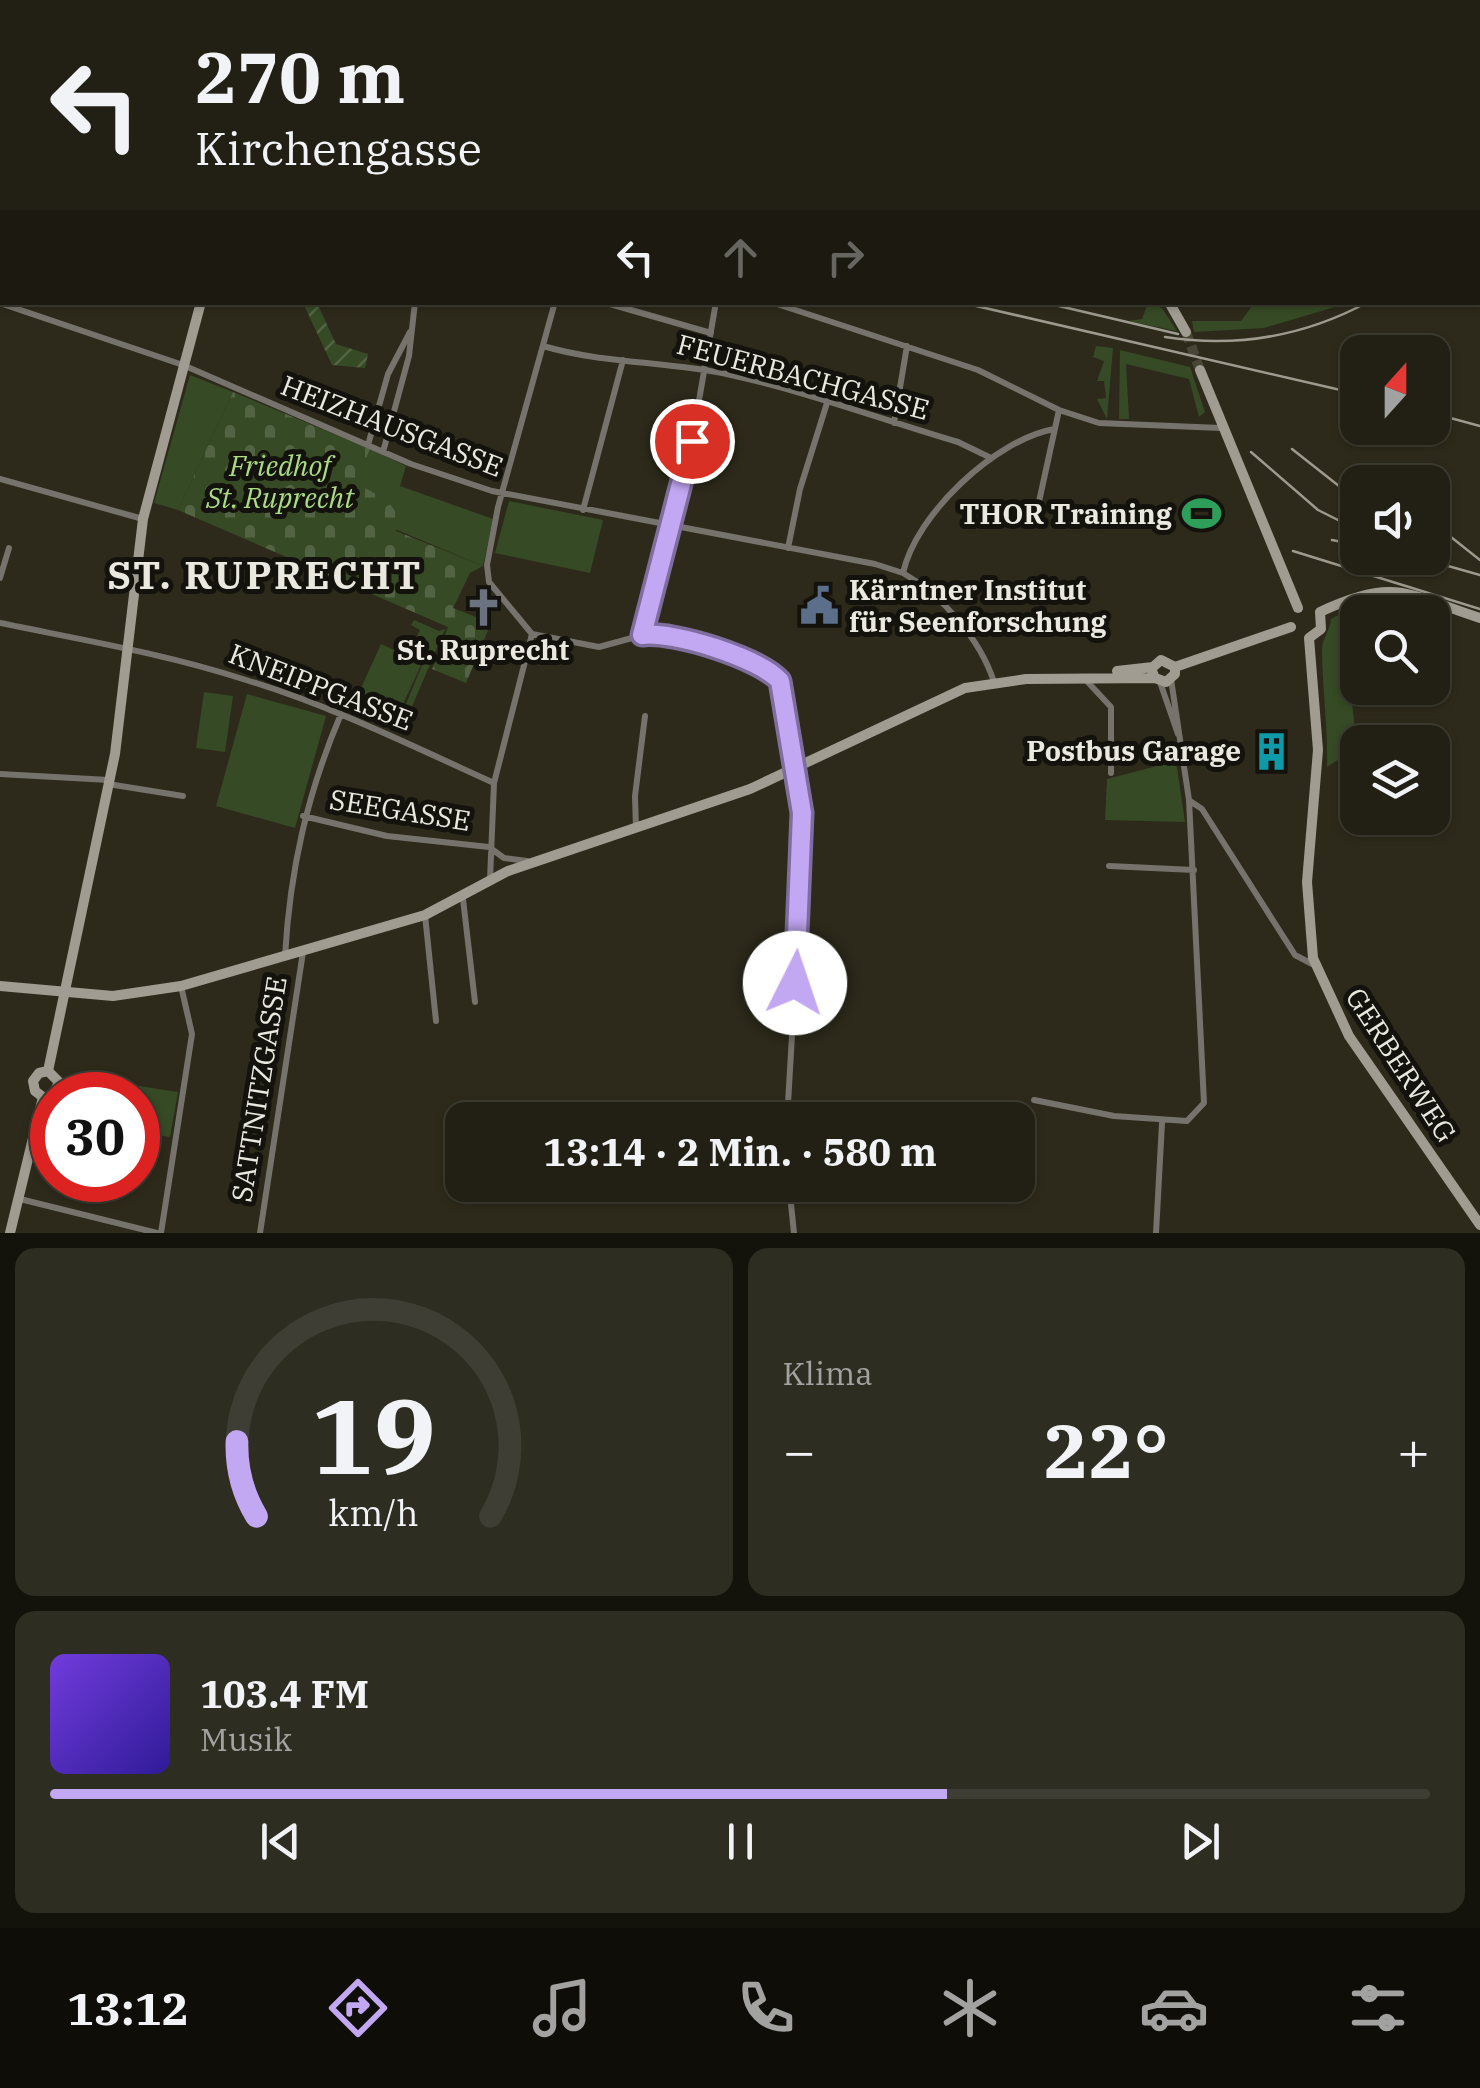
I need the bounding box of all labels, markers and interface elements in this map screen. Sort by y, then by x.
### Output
text: 270 m [195,31,405,122]
icon: left [30,40,160,170]
text: Kirchengasse [195,119,482,177]
icon: left [608,230,663,285]
icon: ahead [713,230,768,285]
icon: right [818,230,873,285]
street label: FEUERBACHGASSE [673,325,933,428]
north arrow [1340,335,1450,445]
map controls [1340,335,1450,835]
street label: HEIZHAUSGASSE [276,366,508,485]
pin [650,399,735,484]
icon: arrive [665,414,720,469]
park label: Friedhof St. Ruprecht [205,447,355,516]
button: sound [1340,465,1450,575]
sports icon: THOR Training [1181,493,1223,535]
place label: THOR Training [960,495,1173,532]
district label: ST. RUPRECHT [107,550,423,599]
place label: Kärntner Institut für Seenforschung [849,571,1107,640]
public building icon: Kärntner Institut für Seenforschung [798,585,840,627]
church icon: St. Ruprecht [462,586,504,628]
button: search [1340,595,1450,705]
place label: St. Ruprecht [397,631,569,668]
street label: KNEIPPGASSE [224,634,418,739]
button: layers [1340,725,1450,835]
building icon: Postbus Garage [1250,730,1292,772]
place label: Postbus Garage [1026,732,1241,769]
street label: SEEGASSE [327,780,473,839]
position arrow [743,931,847,1035]
street label: SATTNITZGASSE [222,973,295,1204]
street label: GERBERWEG [1338,980,1465,1149]
speed limit sign: 30 [30,1072,160,1202]
text: 13:14 · 2 Min. · 580 m [543,1127,937,1176]
text: Klima [783,1352,873,1394]
text: 19 [311,1367,436,1503]
text: 22° [1044,1401,1169,1499]
text: − [783,1415,816,1486]
text: + [1397,1415,1430,1486]
text: km/h [329,1489,419,1536]
text: 103.4 FM [200,1669,369,1718]
text: Musik [200,1718,292,1760]
icon: previous [253,1814,308,1869]
icon: pause [713,1814,768,1869]
icon: next [1173,1814,1228,1869]
icon: directions [323,1973,393,2043]
icon: music [527,1973,597,2043]
icon: phone [731,1973,801,2043]
icon: climate [935,1973,1005,2043]
icon: car [1139,1973,1209,2043]
icon: filters [1343,1973,1413,2043]
text: 13:12 [67,1979,189,2037]

